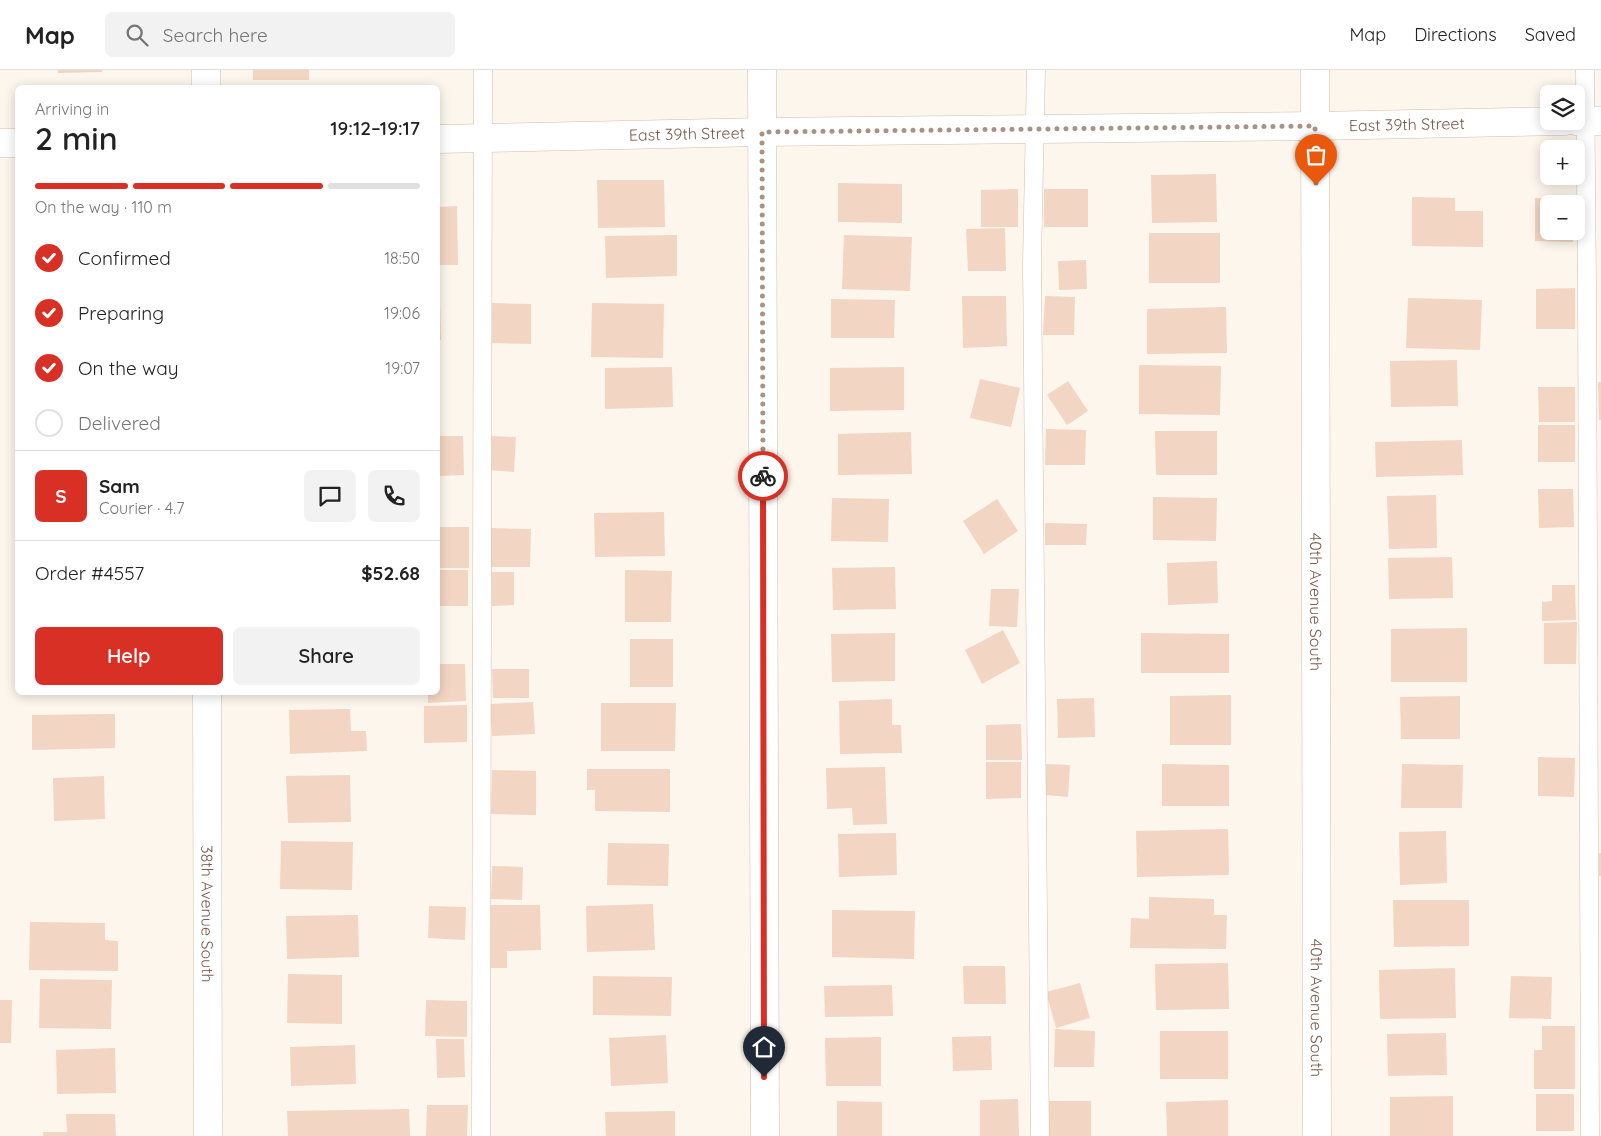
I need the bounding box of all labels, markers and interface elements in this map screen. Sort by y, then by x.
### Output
search box [105,12,455,57]
text: Map [25,20,75,50]
icon: search [123,21,151,49]
text: Search here [163,23,268,47]
text: Map [1349,23,1386,46]
text: Directions [1414,23,1497,46]
text: Saved [1525,23,1576,46]
map controls [1540,85,1585,240]
button: layers [1540,85,1585,130]
text: Arriving in [35,99,109,119]
street label: East 39th Street [1349,113,1465,135]
text: 19:12–19:17 [330,116,420,140]
text: 2 min [35,118,118,158]
street label: East 39th Street [629,122,745,145]
pin [1295,134,1337,185]
button: + [1540,140,1585,185]
icon: bag [1302,141,1330,169]
button: − [1540,195,1585,240]
text: On the way · 110 m [35,197,172,217]
icon: check [35,244,63,272]
text: Confirmed [78,246,171,270]
text: 18:50 [384,248,420,268]
icon: check [35,299,63,327]
text: Preparing [78,301,164,325]
text: 19:06 [384,303,420,323]
icon: check [35,354,63,382]
text: On the way [78,356,179,380]
text: 19:07 [385,358,420,378]
text: Delivered [78,411,161,435]
courier [738,451,788,501]
icon: bike [749,462,777,490]
button: chat [304,470,356,522]
button: phone [368,470,420,522]
text: Sam [99,474,140,498]
text: S [55,484,67,508]
text: Courier · 4.7 [99,498,184,518]
street label: 40th Avenue South [1306,533,1326,671]
text: Order #4557 [35,561,144,585]
text: $52.68 [361,561,420,585]
button: Help [35,627,223,685]
button: Share [233,627,420,685]
street label: 38th Avenue South [197,845,218,983]
street label: 40th Avenue South [1307,939,1327,1077]
pin [743,1026,785,1077]
icon: home [750,1033,778,1061]

